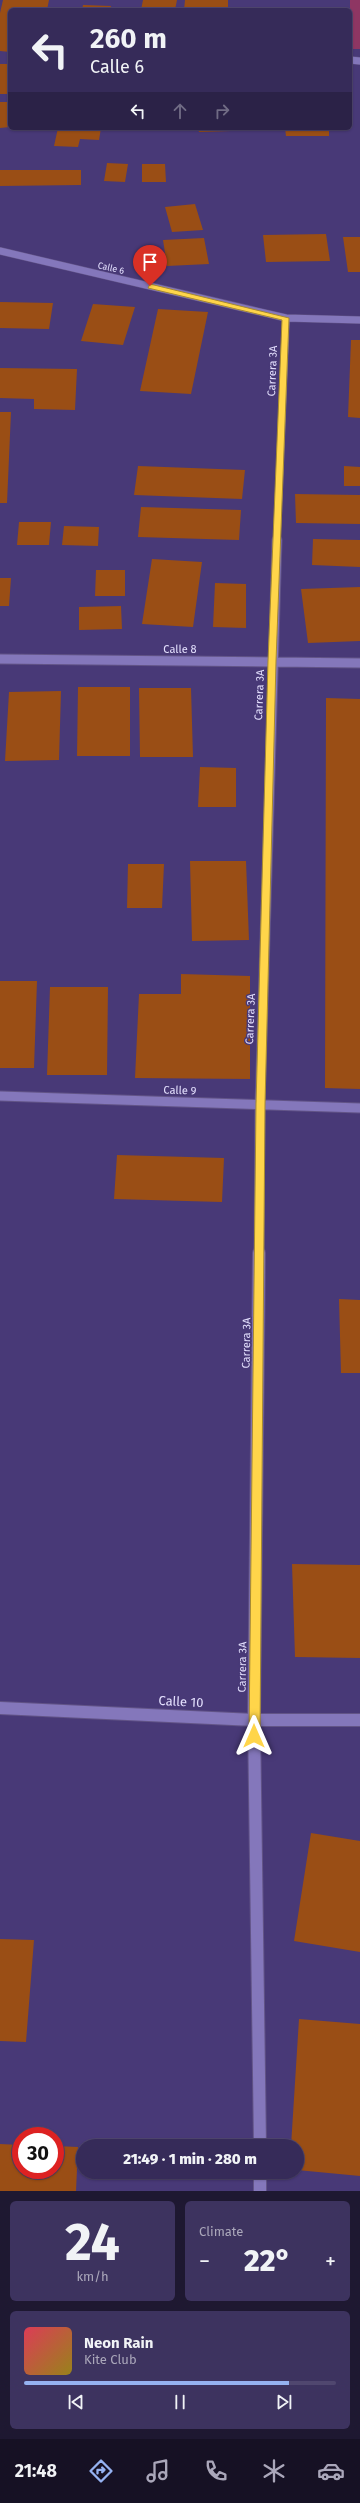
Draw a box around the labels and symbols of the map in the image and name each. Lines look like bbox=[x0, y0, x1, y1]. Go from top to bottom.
pin bbox=[133, 245, 167, 286]
street label: Calle 6 bbox=[97, 260, 126, 276]
street label: Carrera 3A bbox=[265, 345, 280, 397]
street label: Calle 8 bbox=[163, 643, 197, 656]
street label: Carrera 3A bbox=[252, 669, 267, 721]
street label: Carrera 3A bbox=[243, 993, 258, 1045]
street label: Calle 9 bbox=[163, 1083, 197, 1098]
street label: Carrera 3A bbox=[240, 1317, 253, 1368]
street label: Carrera 3A bbox=[236, 1641, 249, 1692]
street label: Calle 10 bbox=[158, 1693, 204, 1710]
position arrow bbox=[233, 1715, 275, 1757]
speed limit sign: 30 bbox=[12, 2127, 64, 2179]

